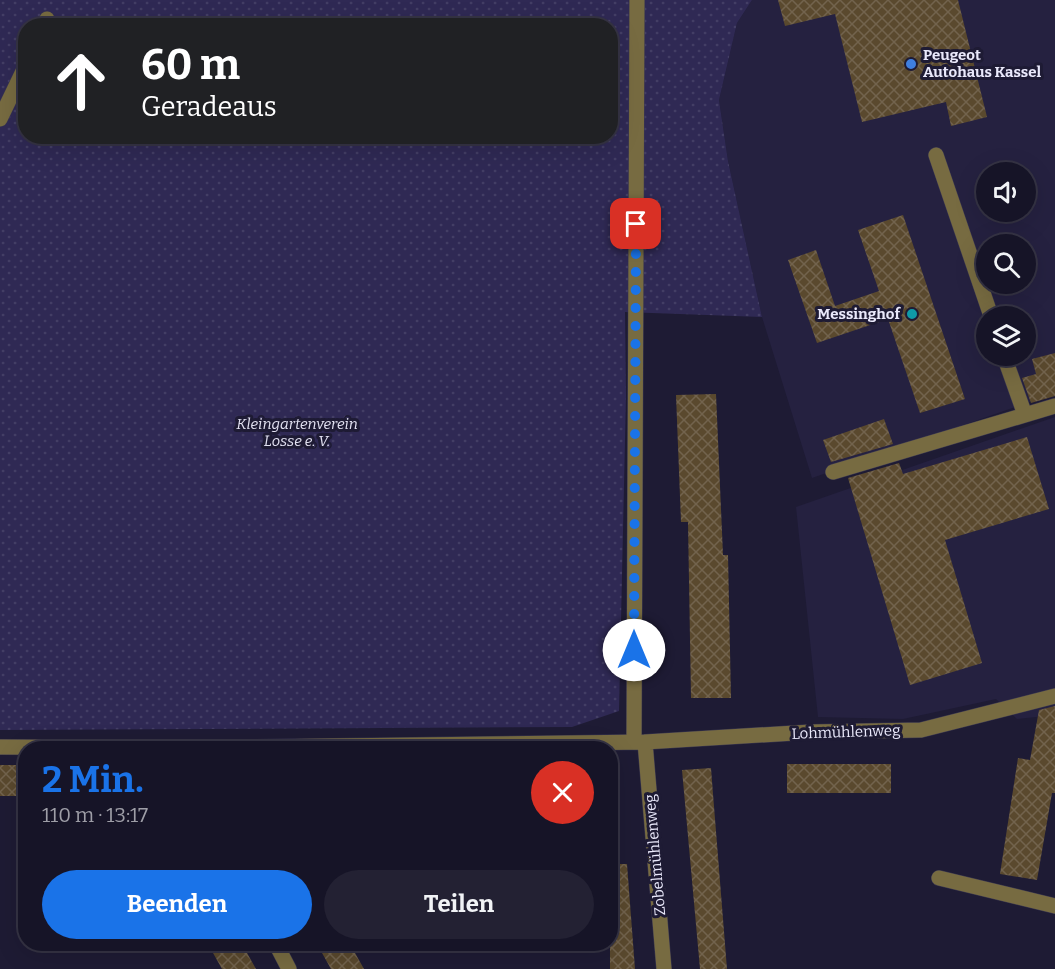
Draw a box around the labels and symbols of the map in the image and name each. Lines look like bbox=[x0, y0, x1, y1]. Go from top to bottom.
place label: Peugeot Autohaus Kassel bbox=[923, 46, 1041, 81]
marker: Peugeot Autohaus Kassel bbox=[904, 57, 918, 71]
pin bbox=[610, 198, 661, 249]
place label: Messinghof bbox=[817, 305, 901, 323]
marker: Messinghof bbox=[905, 307, 919, 321]
park label: Kleingartenverein Losse e. V. bbox=[236, 415, 358, 450]
position arrow bbox=[602, 618, 666, 682]
street label: Lohmühlenweg bbox=[791, 721, 901, 743]
street label: Zobelmühlenweg bbox=[641, 794, 669, 916]

